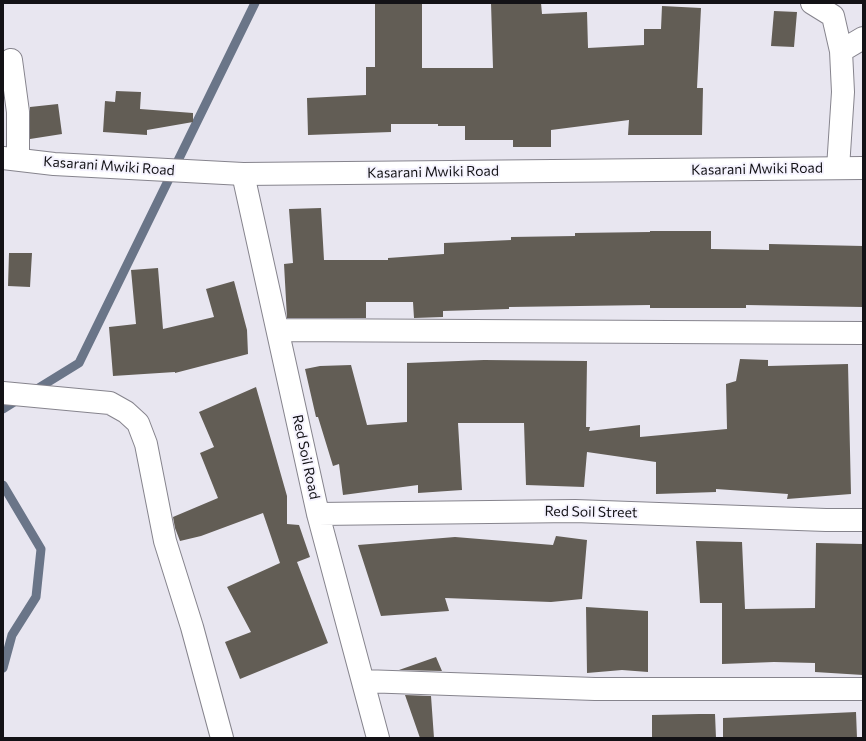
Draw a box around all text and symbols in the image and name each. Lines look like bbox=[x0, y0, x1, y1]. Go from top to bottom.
street label: Kasarani Mwiki Road bbox=[43, 153, 175, 179]
street label: Kasarani Mwiki Road bbox=[691, 159, 823, 179]
street label: Kasarani Mwiki Road bbox=[367, 162, 499, 182]
street label: Red Soil Road bbox=[289, 413, 323, 501]
street label: Red Soil Street bbox=[544, 503, 638, 521]

